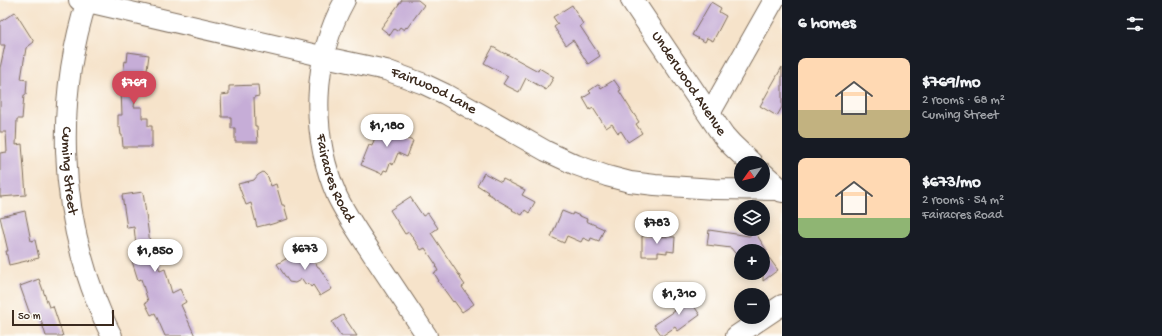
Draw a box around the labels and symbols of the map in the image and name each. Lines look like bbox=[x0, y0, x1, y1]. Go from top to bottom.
street label: Underwood Avenue bbox=[647, 28, 730, 140]
street label: Fairwood Lane bbox=[387, 63, 480, 119]
pin: $769 bbox=[110, 71, 158, 105]
pin: $1,180 bbox=[354, 114, 420, 148]
street label: Cuming Street bbox=[57, 127, 82, 218]
street label: Fairacres Road bbox=[311, 132, 359, 227]
north arrow bbox=[734, 156, 770, 192]
pin: $783 bbox=[633, 211, 681, 245]
pin: $673 bbox=[281, 237, 329, 271]
pin: $1,850 bbox=[122, 239, 188, 273]
pin: $1,310 bbox=[646, 282, 712, 316]
scale bar bbox=[12, 308, 114, 327]

